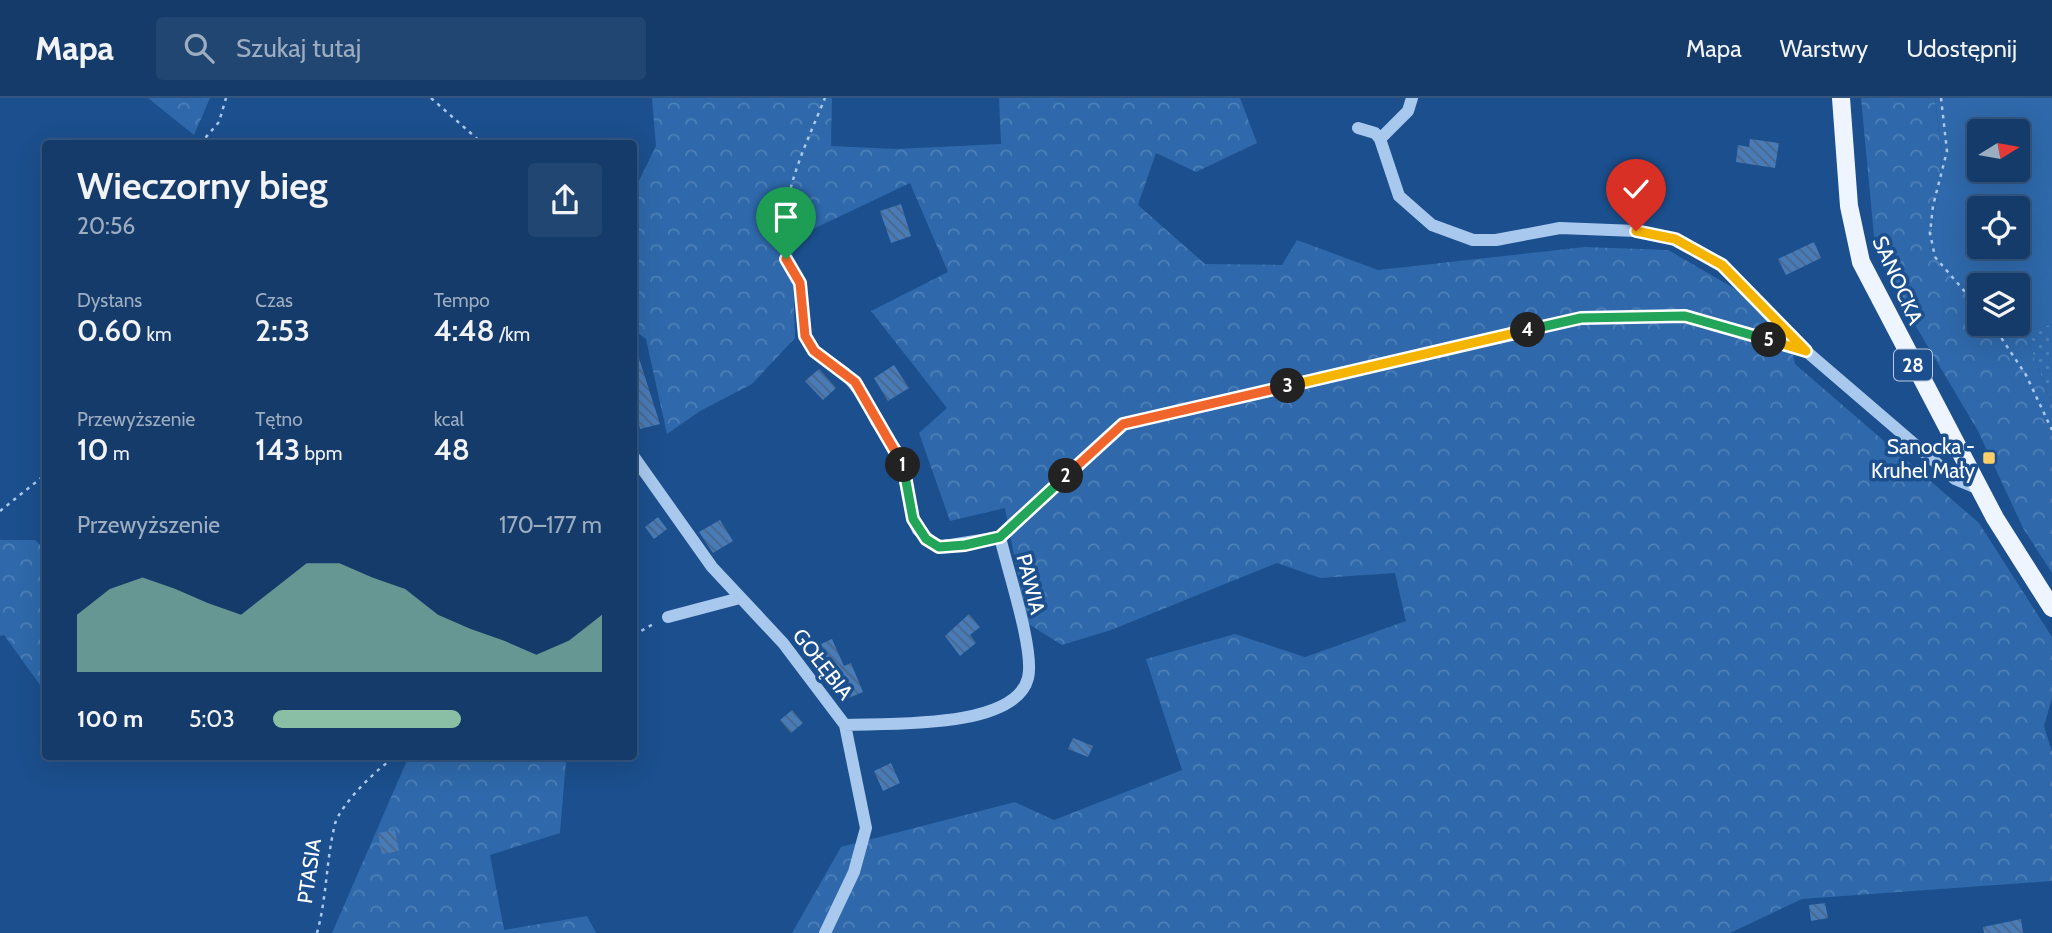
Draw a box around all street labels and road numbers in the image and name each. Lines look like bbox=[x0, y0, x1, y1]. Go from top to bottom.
street label: SANOCKA bbox=[1867, 232, 1929, 328]
road number: 28 bbox=[1894, 350, 1932, 380]
street label: PAWIA bbox=[1011, 551, 1051, 617]
street label: GOŁĘBIA bbox=[788, 623, 859, 705]
street label: PTASIA bbox=[292, 837, 326, 905]

